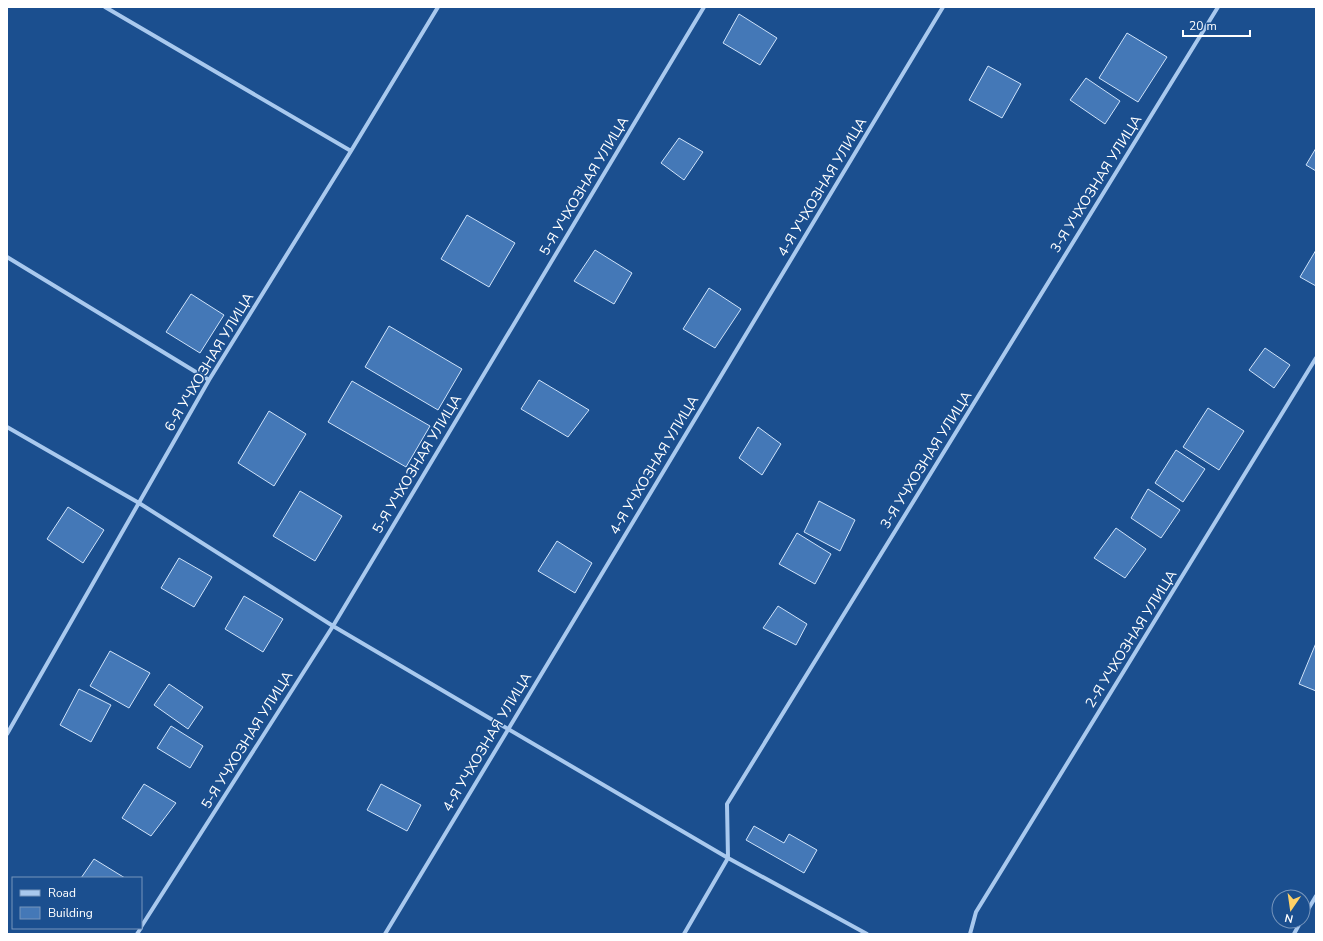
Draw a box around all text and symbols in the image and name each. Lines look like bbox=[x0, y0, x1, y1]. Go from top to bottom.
scale bar bbox=[1183, 12, 1250, 38]
text: 20 m bbox=[1189, 18, 1217, 34]
street label: 3-Я УЧХОЗНАЯ УЛИЦА bbox=[1046, 112, 1146, 256]
street label: 5-Я УЧХОЗНАЯ УЛИЦА bbox=[535, 113, 633, 259]
street label: 4-Я УЧХОЗНАЯ УЛИЦА bbox=[773, 114, 871, 260]
street label: 6-Я УЧХОЗНАЯ УЛИЦА bbox=[160, 289, 258, 435]
street label: 3-Я УЧХОЗНАЯ УЛИЦА bbox=[876, 388, 976, 532]
street label: 5-Я УЧХОЗНАЯ УЛИЦА bbox=[368, 391, 466, 537]
street label: 4-Я УЧХОЗНАЯ УЛИЦА bbox=[605, 392, 703, 538]
street label: 2-Я УЧХОЗНАЯ УЛИЦА bbox=[1081, 567, 1181, 711]
street label: 5-Я УЧХОЗНАЯ УЛИЦА bbox=[197, 668, 297, 812]
street label: 4-Я УЧХОЗНАЯ УЛИЦА bbox=[438, 669, 536, 815]
legend bbox=[12, 877, 142, 929]
text: Road bbox=[48, 885, 76, 901]
north arrow bbox=[1271, 889, 1311, 929]
text: Building bbox=[48, 905, 93, 921]
text: N bbox=[1283, 910, 1295, 926]

